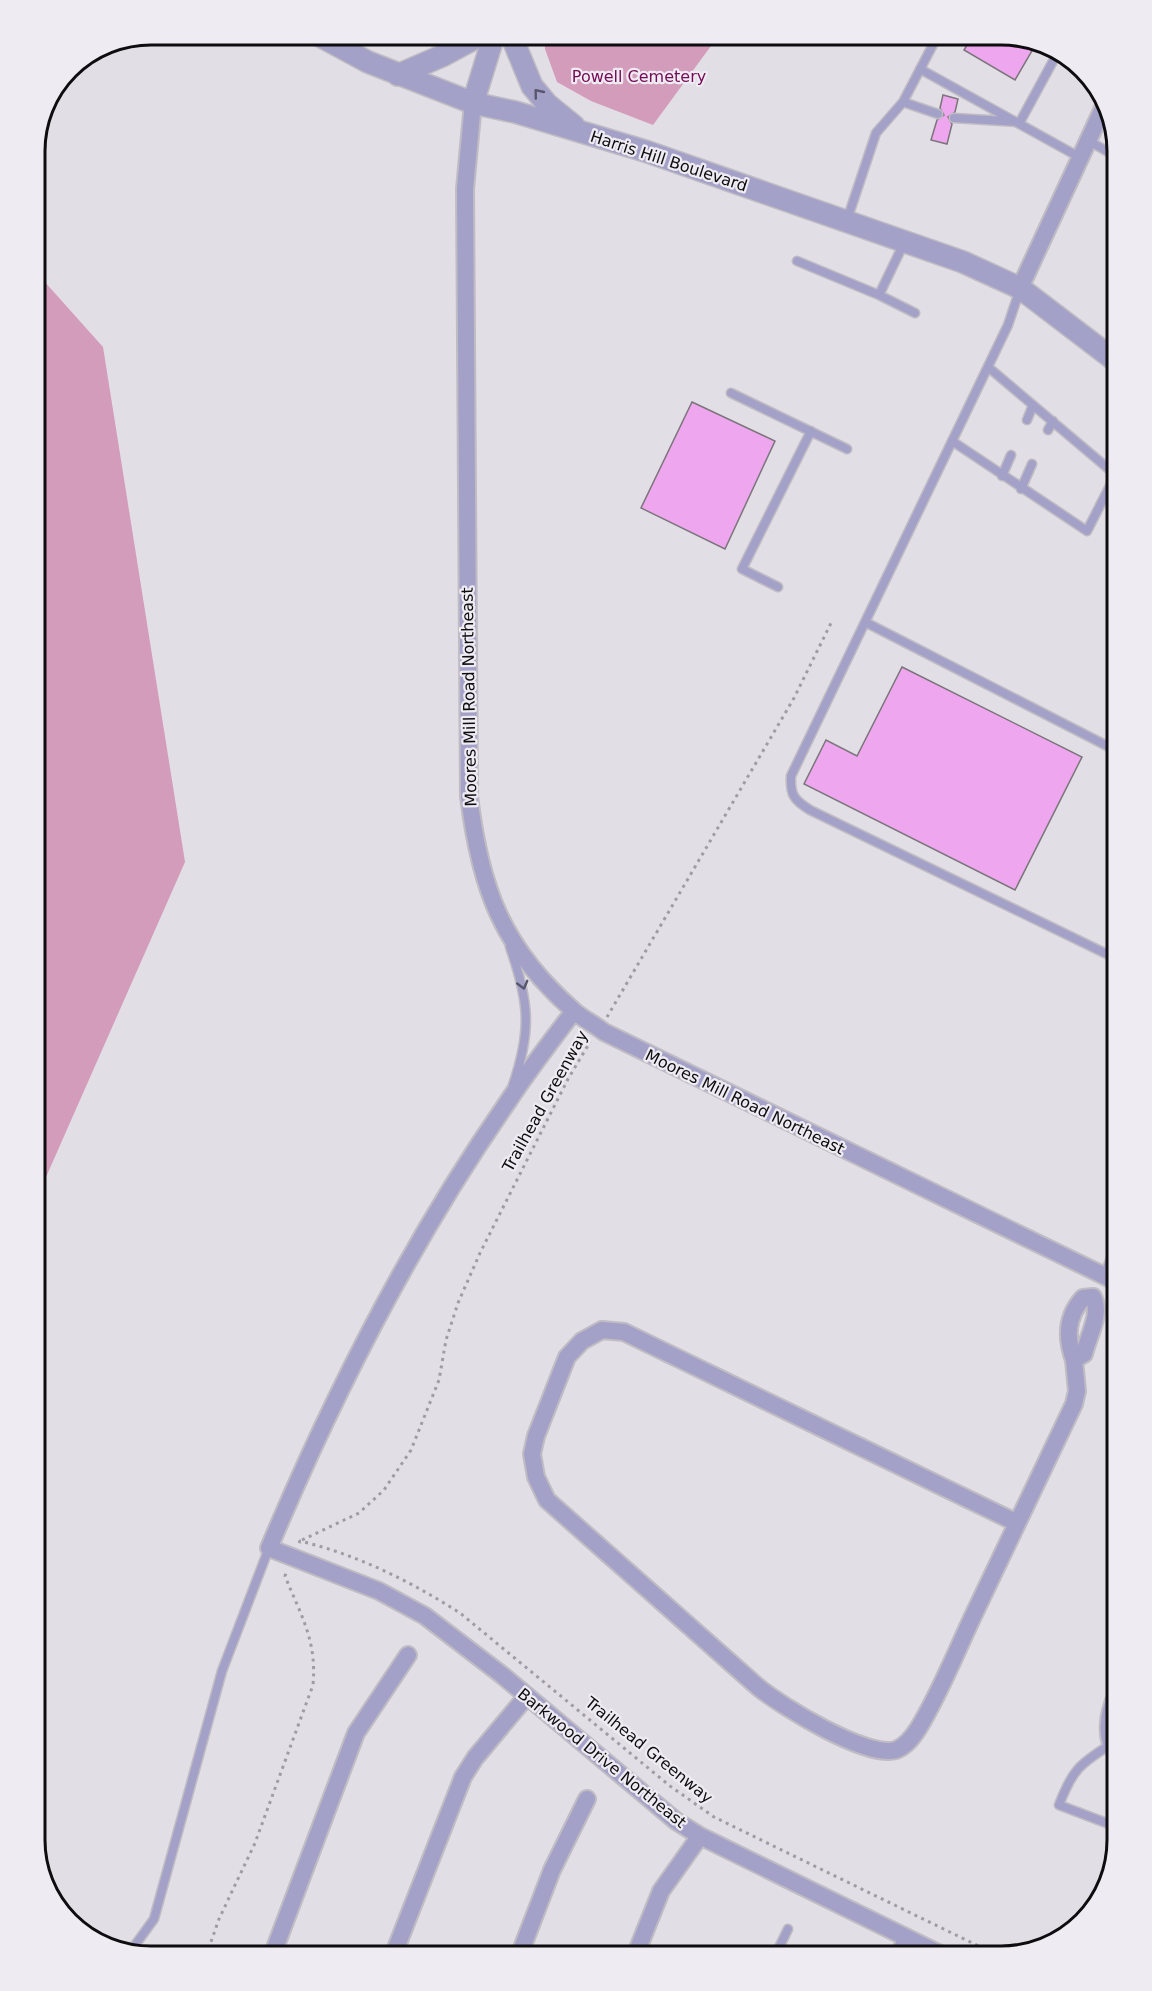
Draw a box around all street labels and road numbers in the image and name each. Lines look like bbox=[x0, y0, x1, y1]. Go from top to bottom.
street label: Harris Hill Boulevard bbox=[588, 127, 750, 195]
street label: Moores Mill Road Northeast bbox=[458, 587, 480, 807]
street label: Trailhead Greenway bbox=[498, 1027, 592, 1176]
street label: Moores Mill Road Northeast bbox=[642, 1045, 848, 1159]
street label: Barkwood Drive Northeast bbox=[514, 1684, 690, 1832]
street label: Trailhead Greenway bbox=[581, 1692, 717, 1807]

